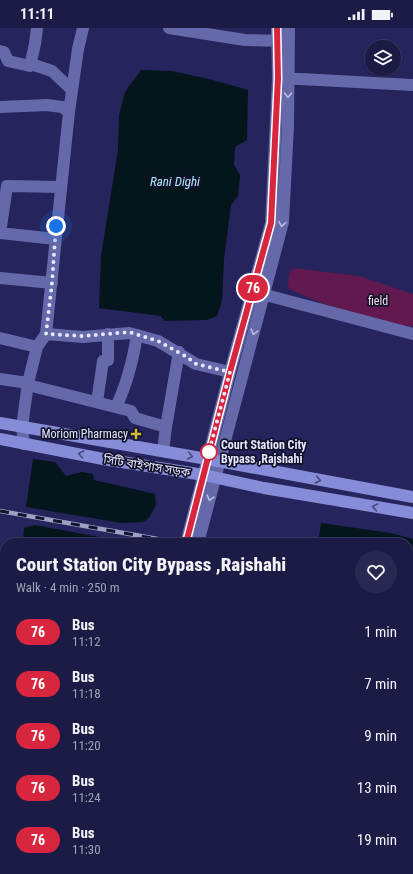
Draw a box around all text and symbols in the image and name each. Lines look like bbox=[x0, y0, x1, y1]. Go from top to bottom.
text: 11:11 bbox=[20, 5, 54, 23]
map controls bbox=[365, 40, 401, 76]
button: layers bbox=[365, 40, 401, 76]
one-way arrow bbox=[284, 92, 293, 98]
water label: Rani Dighi bbox=[150, 174, 200, 189]
your location bbox=[46, 216, 66, 236]
one-way arrow bbox=[279, 221, 287, 227]
line badge: 76 bbox=[235, 275, 271, 301]
text: 76 bbox=[246, 280, 260, 296]
park label: field bbox=[368, 294, 388, 308]
one-way arrow bbox=[250, 328, 259, 335]
place label: Moriom Pharmacy bbox=[42, 427, 128, 441]
marker: Moriom Pharmacy bbox=[131, 429, 141, 439]
place label: Court Station City Bypass ,Rajshahi bbox=[221, 438, 307, 466]
marker: Court Station City Bypass ,Rajshahi bbox=[200, 443, 218, 461]
one-way arrow bbox=[78, 451, 84, 459]
street label: সিটি বাইপাস সড়ক bbox=[102, 451, 192, 480]
one-way arrow bbox=[187, 451, 193, 460]
one-way arrow bbox=[315, 475, 321, 484]
one-way arrow bbox=[206, 495, 215, 502]
one-way arrow bbox=[371, 503, 378, 511]
button: heart bbox=[355, 551, 397, 593]
text: Court Station City Bypass ,Rajshahi bbox=[16, 553, 286, 576]
text: Walk · 4 min · 250 m bbox=[16, 580, 120, 595]
text: Bus bbox=[72, 616, 95, 634]
text: 1 min bbox=[364, 623, 397, 641]
text: 76 bbox=[31, 624, 45, 640]
text: 11:12 bbox=[72, 634, 101, 649]
text: Bus bbox=[72, 668, 95, 686]
text: 7 min bbox=[364, 675, 397, 693]
text: 76 bbox=[31, 676, 45, 692]
text: 11:18 bbox=[72, 686, 101, 701]
text: Bus bbox=[72, 720, 95, 738]
text: 9 min bbox=[364, 727, 397, 745]
text: 76 bbox=[31, 728, 45, 744]
text: 11:20 bbox=[72, 738, 101, 753]
text: Bus bbox=[72, 772, 95, 790]
text: 13 min bbox=[357, 779, 397, 797]
text: 76 bbox=[31, 780, 45, 796]
text: 11:24 bbox=[72, 790, 101, 805]
text: Bus bbox=[72, 824, 95, 842]
text: 19 min bbox=[357, 831, 397, 849]
text: 76 bbox=[31, 832, 45, 848]
text: 11:30 bbox=[72, 842, 101, 857]

